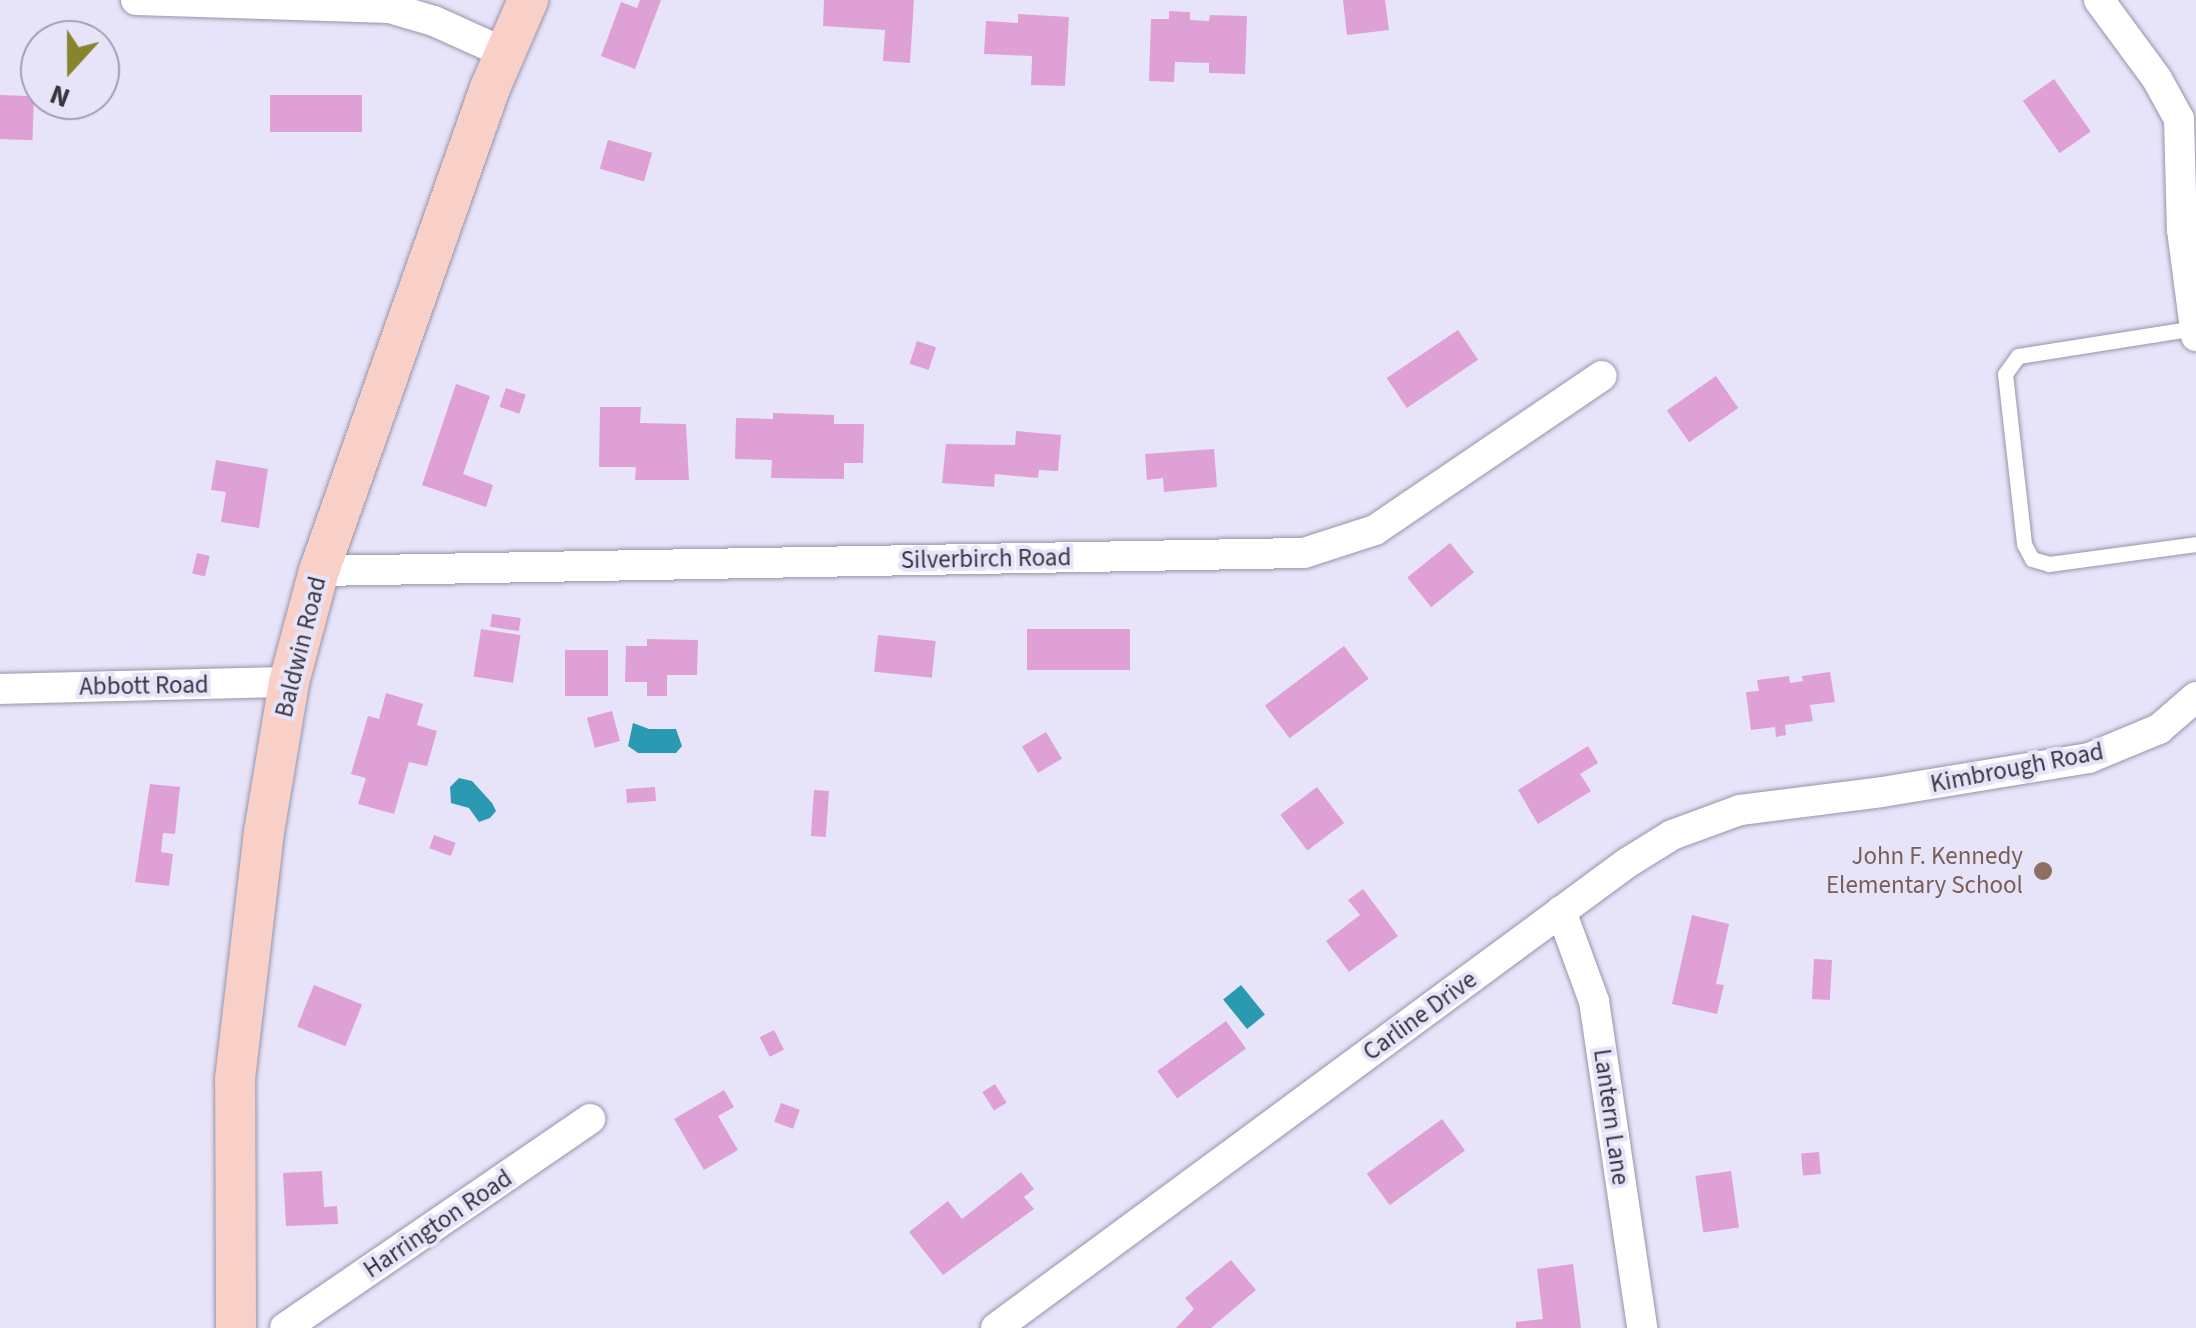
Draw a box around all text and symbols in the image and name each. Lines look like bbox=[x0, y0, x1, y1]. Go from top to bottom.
north arrow bbox=[20, 20, 120, 120]
text: N bbox=[44, 74, 76, 118]
street label: Silverbirch Road bbox=[900, 543, 1072, 575]
street label: Baldwin Road bbox=[269, 574, 333, 720]
street label: Abbott Road bbox=[79, 670, 209, 702]
street label: Kimbrough Road bbox=[1928, 737, 2106, 799]
place label: John F. Kennedy Elementary School bbox=[1826, 842, 2023, 901]
marker: John F. Kennedy Elementary School bbox=[2032, 860, 2054, 882]
street label: Carline Drive bbox=[1357, 965, 1483, 1067]
street label: Lantern Lane bbox=[1587, 1047, 1635, 1187]
street label: Harrington Road bbox=[358, 1163, 518, 1285]

